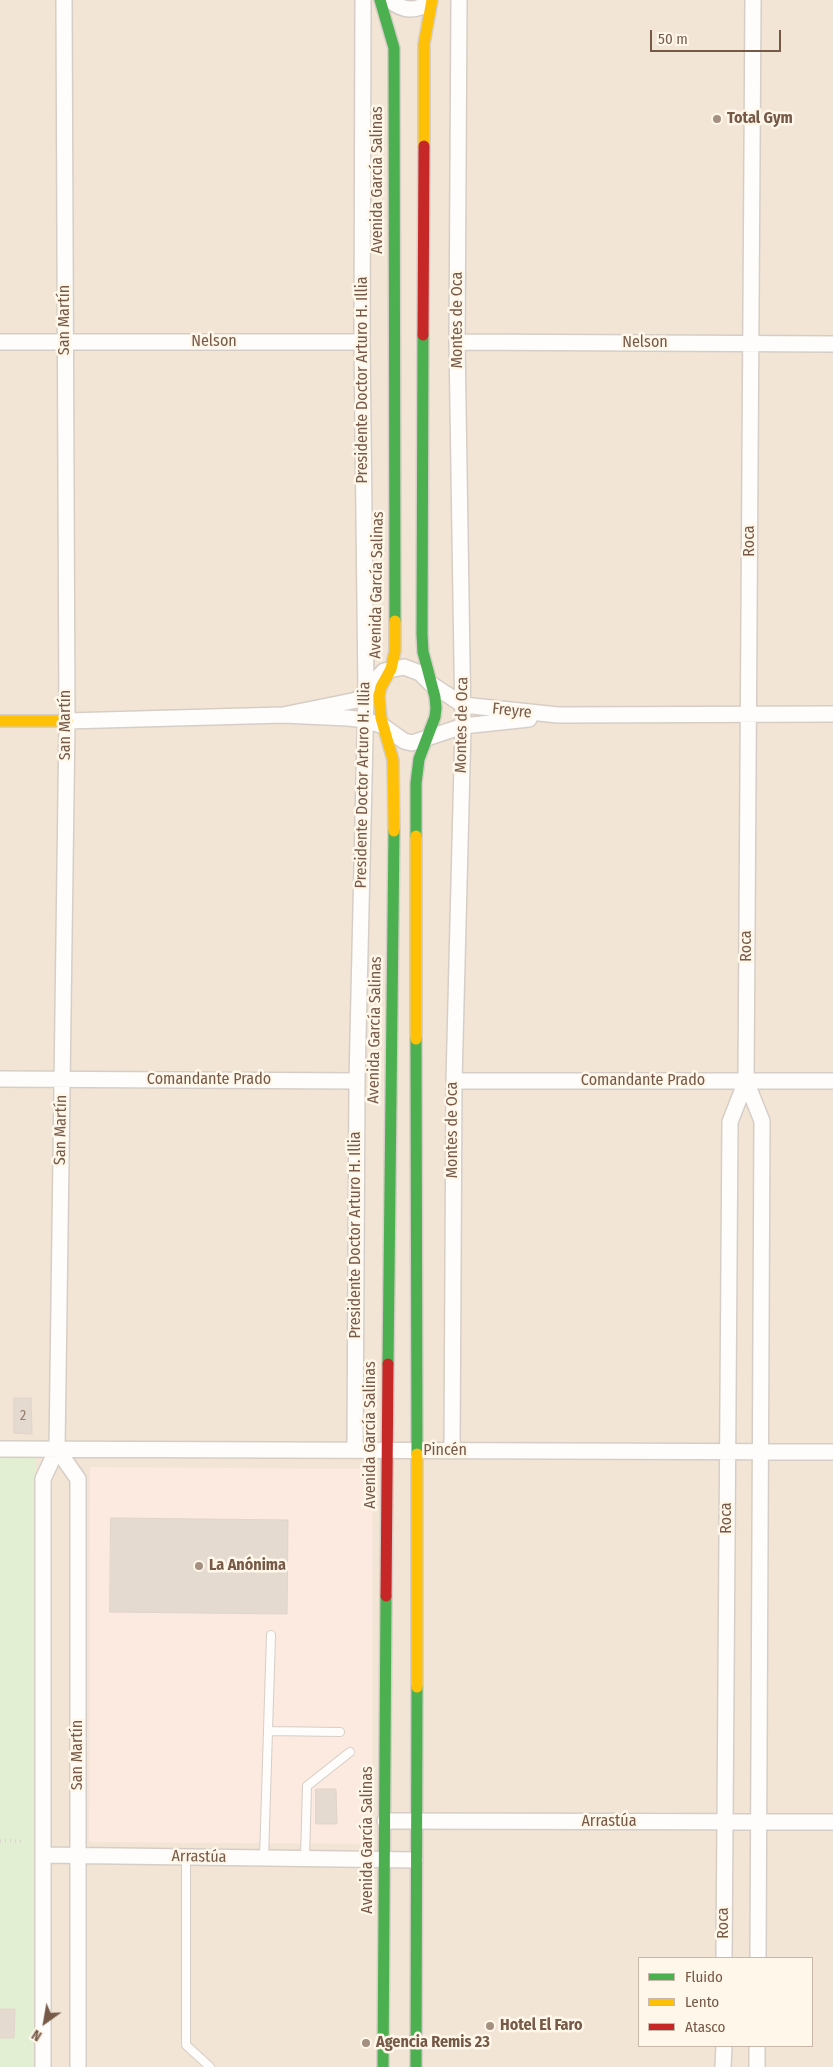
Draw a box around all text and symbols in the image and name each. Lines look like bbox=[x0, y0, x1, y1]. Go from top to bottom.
scale bar bbox=[653, 20, 784, 52]
text: 50 m bbox=[658, 30, 688, 48]
street label: Avenida García Salinas bbox=[368, 106, 388, 254]
place label: Total Gym bbox=[727, 109, 793, 129]
marker: Total Gym bbox=[711, 113, 723, 125]
street label: Montes de Oca bbox=[448, 272, 468, 368]
street label: Presidente Doctor Arturo H. Illia bbox=[353, 276, 373, 484]
street label: San Martín bbox=[55, 285, 75, 355]
street label: Nelson bbox=[191, 332, 237, 352]
street label: Nelson bbox=[622, 333, 668, 353]
street label: Avenida García Salinas bbox=[366, 511, 388, 659]
street label: Roca bbox=[740, 525, 760, 557]
street label: Montes de Oca bbox=[452, 677, 472, 773]
street label: Presidente Doctor Arturo H. Illia bbox=[352, 681, 374, 889]
street label: San Martín bbox=[56, 690, 76, 760]
street label: Freyre bbox=[491, 699, 533, 723]
street label: Roca bbox=[737, 930, 757, 962]
street label: Avenida García Salinas bbox=[364, 956, 386, 1104]
street label: Comandante Prado bbox=[147, 1070, 271, 1090]
street label: Comandante Prado bbox=[581, 1071, 705, 1091]
street label: Montes de Oca bbox=[443, 1082, 463, 1178]
street label: San Martín bbox=[51, 1095, 71, 1165]
street label: Presidente Doctor Arturo H. Illia bbox=[346, 1131, 366, 1339]
street label: Avenida García Salinas bbox=[361, 1361, 381, 1509]
house number: 2 bbox=[20, 1408, 26, 1424]
street label: Pincén bbox=[423, 1441, 467, 1461]
street label: Roca bbox=[717, 1502, 737, 1534]
place label: La Anónima bbox=[209, 1556, 286, 1576]
marker: La Anónima bbox=[193, 1560, 205, 1572]
street label: San Martín bbox=[68, 1720, 88, 1790]
street label: Avenida García Salinas bbox=[358, 1766, 378, 1914]
street label: Arrastúa bbox=[581, 1812, 637, 1832]
street label: Arrastúa bbox=[171, 1847, 227, 1867]
street label: Roca bbox=[714, 1907, 734, 1939]
legend bbox=[638, 1957, 813, 2047]
text: Fluido bbox=[685, 1968, 723, 1986]
text: Lento bbox=[685, 1993, 719, 2011]
north arrow bbox=[20, 1997, 70, 2047]
place label: Hotel El Faro bbox=[500, 2016, 582, 2036]
text: Atasco bbox=[685, 2018, 725, 2036]
marker: Hotel El Faro bbox=[484, 2020, 496, 2032]
text: N bbox=[29, 2026, 45, 2045]
place label: Agencia Remis 23 bbox=[376, 2033, 490, 2053]
marker: Agencia Remis 23 bbox=[360, 2037, 372, 2049]

